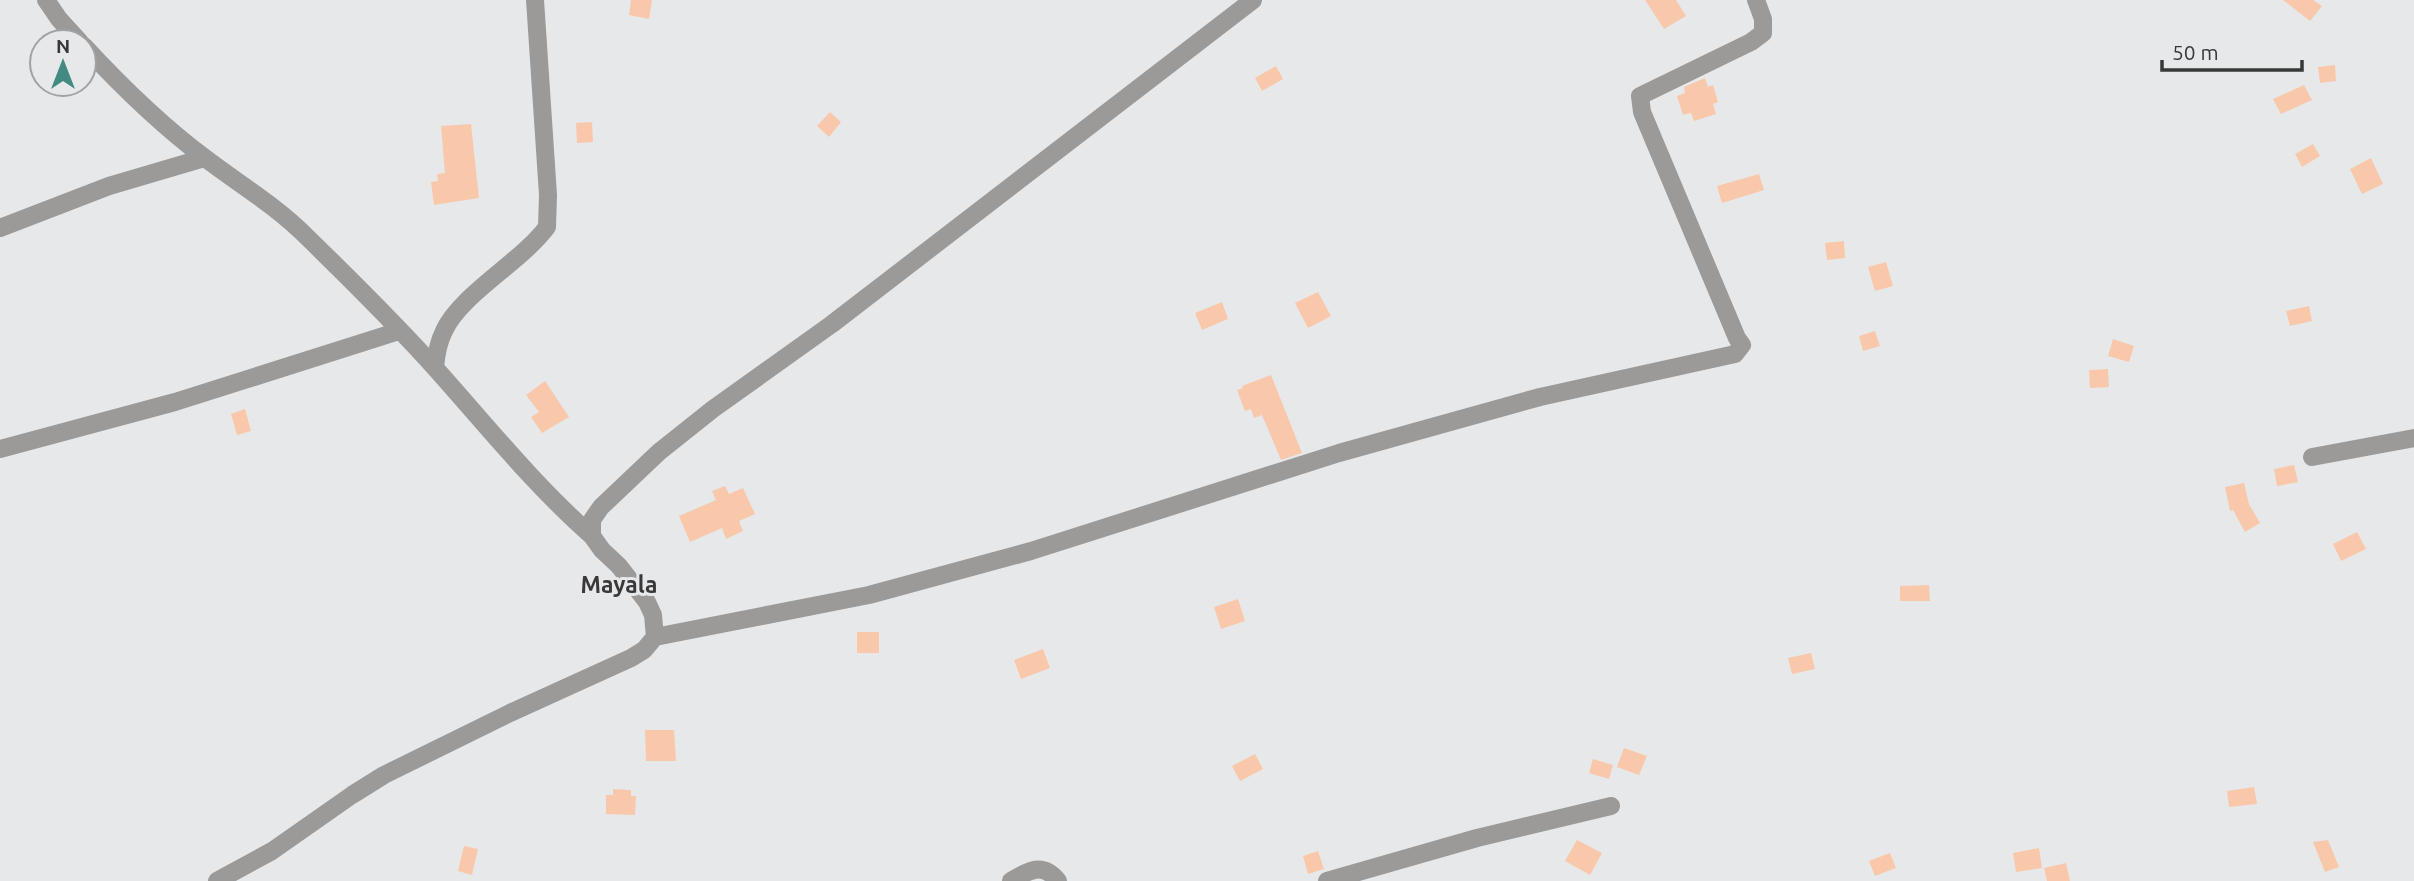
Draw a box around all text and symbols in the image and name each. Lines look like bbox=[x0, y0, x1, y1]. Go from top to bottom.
north arrow bbox=[28, 28, 98, 98]
scale bar bbox=[2162, 28, 2302, 72]
text: N bbox=[56, 35, 70, 57]
text: 50 m bbox=[2172, 40, 2219, 64]
district label: Mayala bbox=[581, 572, 657, 597]

